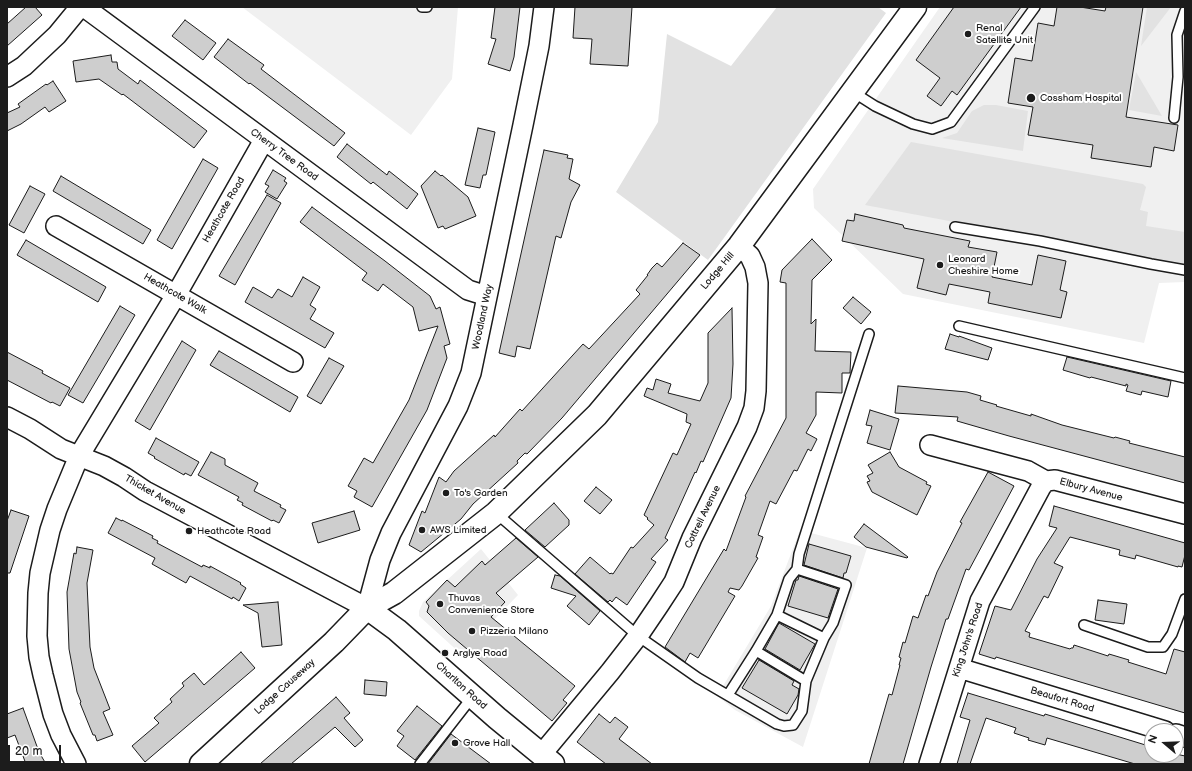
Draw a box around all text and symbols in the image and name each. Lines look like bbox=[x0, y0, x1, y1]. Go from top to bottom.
place label: Renal Satellite Unit bbox=[976, 22, 1033, 46]
marker: Renal Satellite Unit bbox=[963, 29, 973, 39]
marker: Cossham Hospital bbox=[1025, 92, 1037, 104]
place label: Cossham Hospital bbox=[1040, 92, 1122, 104]
street label: Cherry Tree Road bbox=[248, 126, 320, 184]
street label: Heathcote Road bbox=[200, 175, 248, 245]
street label: Lodge Hill bbox=[699, 250, 737, 292]
place label: Leonard Cheshire Home bbox=[948, 253, 1019, 276]
marker: Leonard Cheshire Home bbox=[935, 260, 945, 270]
street label: Heathcote Walk bbox=[141, 271, 209, 317]
street label: Woodland Way bbox=[470, 283, 496, 351]
street label: Thicket Avenue bbox=[122, 473, 188, 517]
street label: Elbury Avenue bbox=[1058, 476, 1124, 504]
street label: Cottrell Avenue bbox=[683, 483, 723, 551]
place label: To's Garden bbox=[454, 487, 508, 499]
marker: To's Garden bbox=[441, 488, 451, 498]
place label: AWS Limited bbox=[430, 524, 486, 536]
place label: Heathcote Road bbox=[197, 525, 271, 537]
marker: AWS Limited bbox=[417, 525, 427, 535]
marker: Heathcote Road bbox=[184, 526, 194, 536]
place label: Thuvas Convenience Store bbox=[448, 592, 534, 616]
marker: Thuvas Convenience Store bbox=[435, 599, 445, 609]
street label: King John's Road bbox=[950, 601, 986, 679]
place label: Pizzeria Milano bbox=[480, 625, 548, 637]
marker: Pizzeria Milano bbox=[467, 626, 477, 636]
place label: Arglye Road bbox=[453, 647, 507, 659]
marker: Arglye Road bbox=[440, 648, 450, 658]
street label: Lodge Causeway bbox=[252, 657, 318, 717]
street label: Charlton Road bbox=[433, 660, 489, 712]
street label: Beaufort Road bbox=[1029, 685, 1095, 715]
north arrow bbox=[1144, 723, 1184, 763]
text: N bbox=[1146, 733, 1161, 745]
scale bar bbox=[10, 737, 63, 763]
place label: Grove Hall bbox=[463, 737, 510, 749]
marker: Grove Hall bbox=[450, 738, 460, 748]
text: 20 m bbox=[15, 744, 42, 759]

